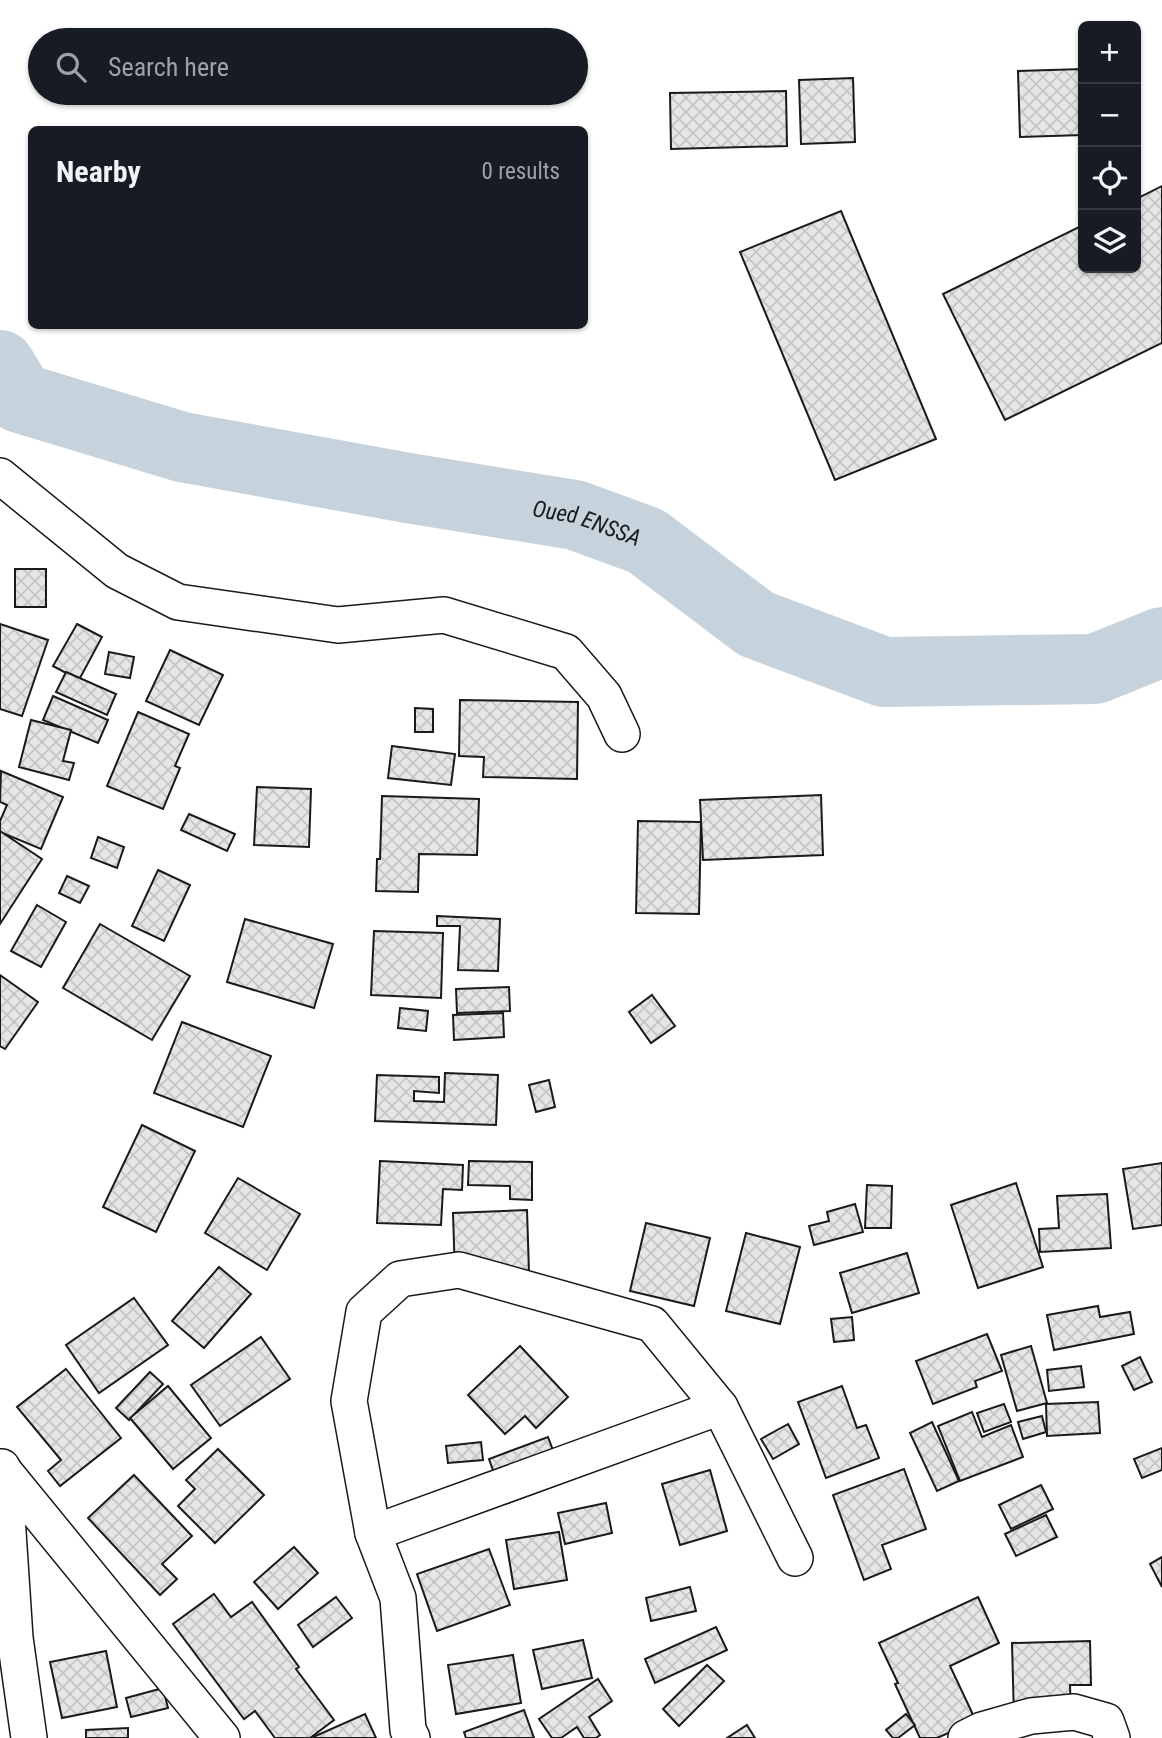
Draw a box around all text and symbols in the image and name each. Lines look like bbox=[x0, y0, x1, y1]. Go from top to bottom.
map controls bbox=[1078, 21, 1141, 273]
button: + bbox=[1078, 21, 1141, 84]
search box bbox=[28, 28, 588, 105]
icon: search bbox=[52, 48, 90, 86]
text: Search here bbox=[108, 52, 229, 82]
button: − bbox=[1078, 84, 1141, 147]
button: locate bbox=[1078, 147, 1141, 210]
text: Nearby bbox=[56, 154, 141, 189]
text: 0 results bbox=[482, 158, 560, 185]
button: layers bbox=[1078, 210, 1141, 273]
water label: Oued ENSSA bbox=[531, 495, 645, 551]

